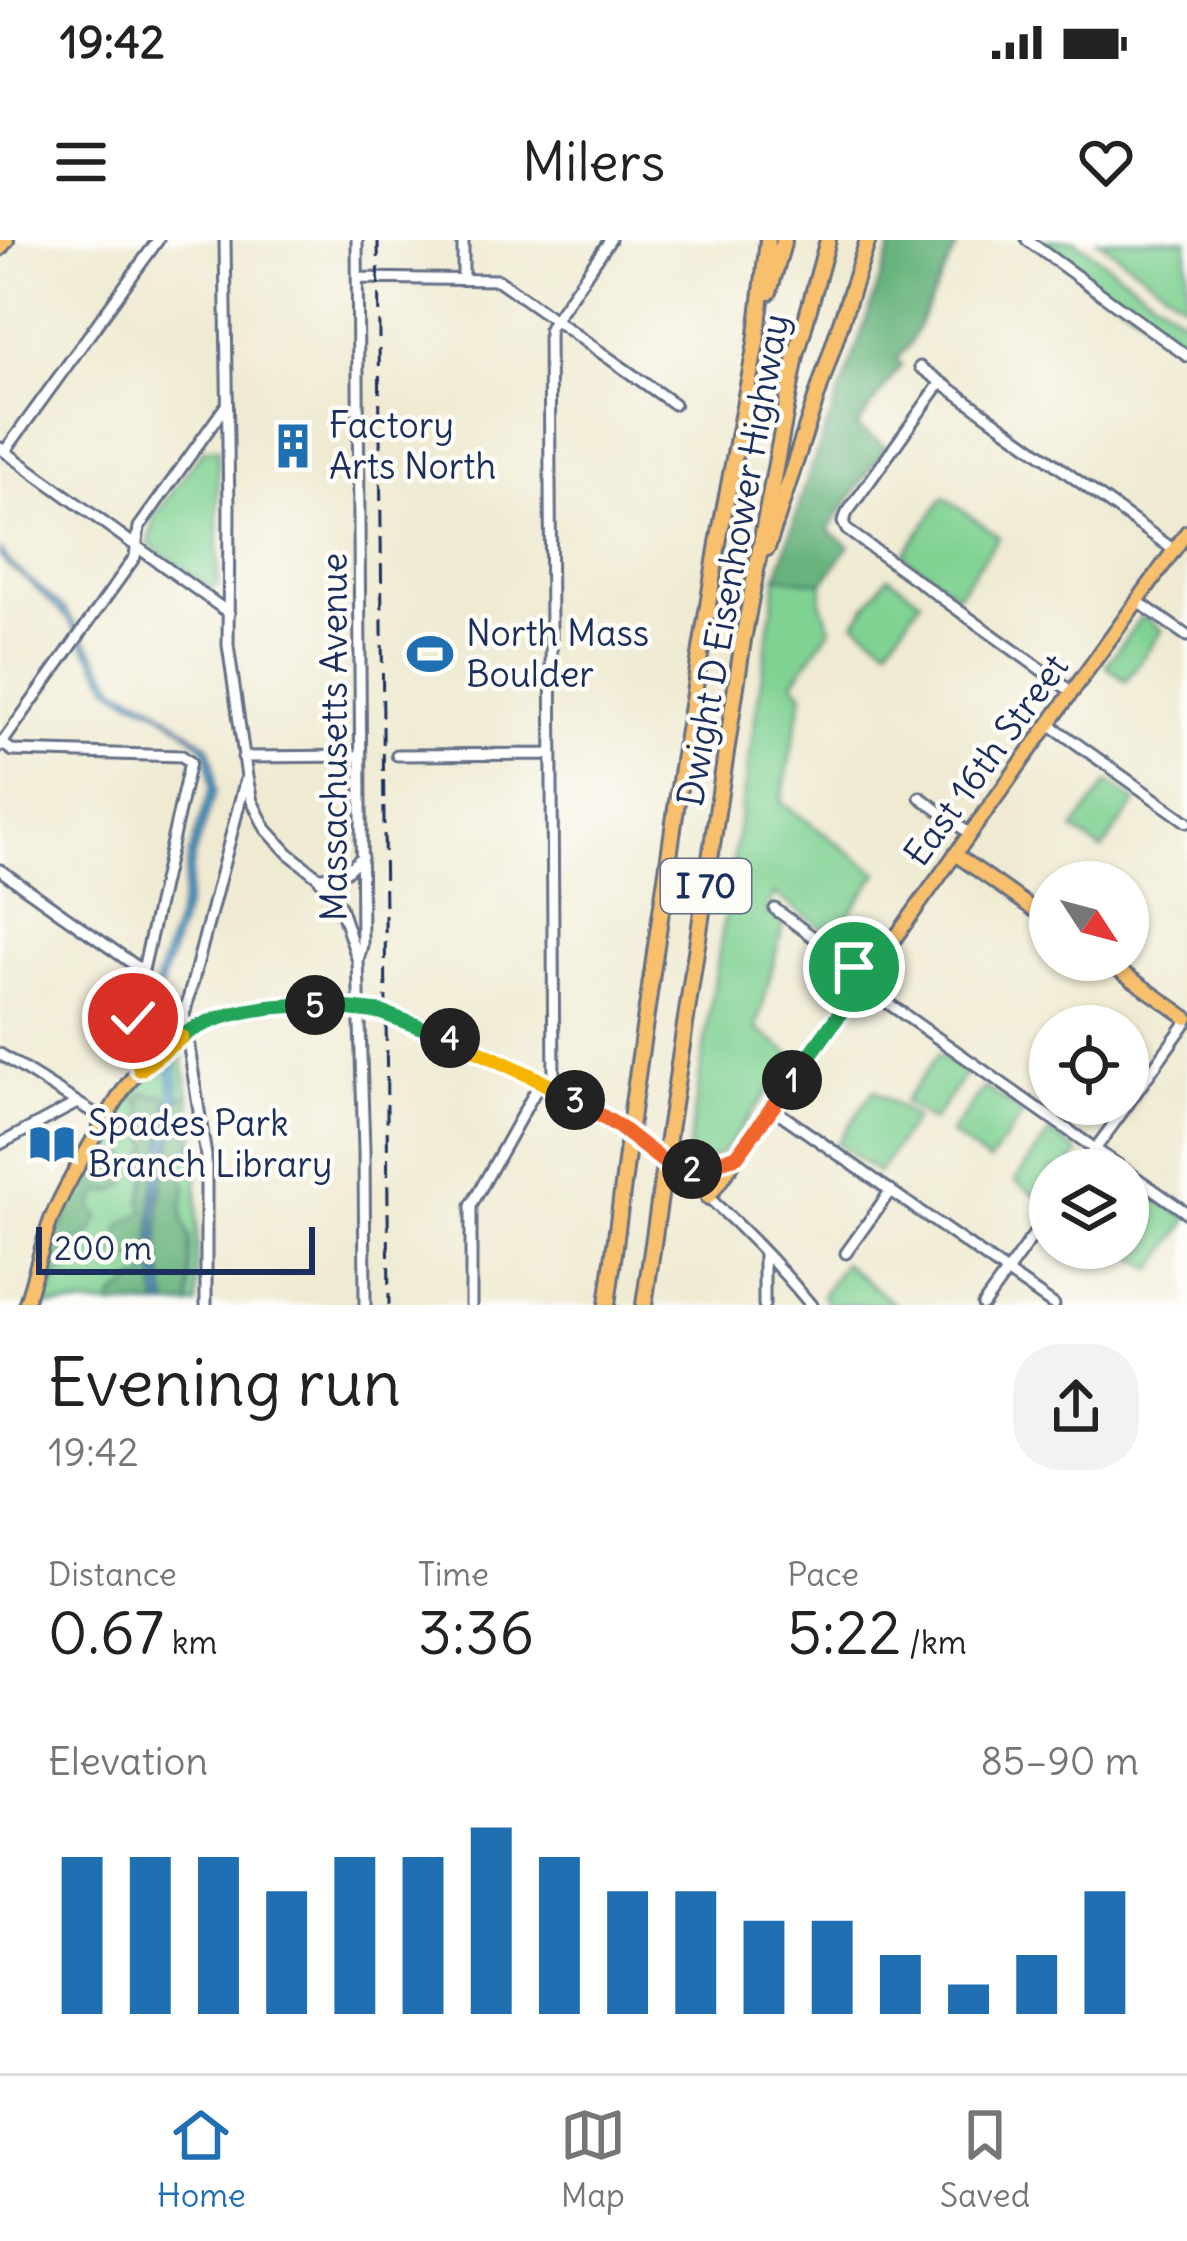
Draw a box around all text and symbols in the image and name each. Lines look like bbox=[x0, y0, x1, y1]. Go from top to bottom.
text: 19:42 bbox=[60, 14, 165, 70]
text: Milers bbox=[522, 128, 665, 196]
icon: menu bbox=[48, 129, 114, 195]
icon: heart bbox=[1073, 129, 1139, 195]
street label: Dwight D Eisenhower Highway bbox=[668, 311, 798, 809]
place label: Factory Arts North bbox=[329, 403, 496, 489]
building icon: Factory Arts North bbox=[268, 421, 318, 471]
street label: Massachusetts Avenue bbox=[312, 553, 357, 921]
place label: North Mass Boulder bbox=[466, 611, 649, 697]
sports icon: North Mass Boulder bbox=[405, 629, 455, 679]
street label: East 16th Street bbox=[894, 645, 1078, 875]
road number: I 70 bbox=[661, 859, 751, 913]
north arrow bbox=[1029, 861, 1149, 981]
map controls bbox=[1029, 861, 1149, 1269]
pin bbox=[803, 916, 905, 1018]
icon: arrive bbox=[821, 934, 887, 1000]
pin bbox=[82, 967, 184, 1069]
pin: 5 bbox=[285, 975, 345, 1035]
text: 5 bbox=[306, 984, 324, 1026]
icon: check bbox=[100, 985, 166, 1051]
button: locate bbox=[1029, 1005, 1149, 1125]
pin: 4 bbox=[420, 1008, 480, 1068]
text: 4 bbox=[440, 1017, 460, 1059]
pin: 1 bbox=[762, 1050, 822, 1110]
text: 1 bbox=[785, 1059, 799, 1101]
pin: 3 bbox=[545, 1070, 605, 1130]
text: 3 bbox=[566, 1079, 584, 1121]
place label: Spades Park Branch Library bbox=[88, 1101, 332, 1187]
library icon: Spades Park Branch Library bbox=[27, 1119, 77, 1169]
pin: 2 bbox=[662, 1139, 722, 1199]
text: 2 bbox=[683, 1148, 701, 1190]
button: layers bbox=[1029, 1149, 1149, 1269]
scale bar bbox=[36, 1221, 315, 1274]
text: 200 m bbox=[54, 1227, 152, 1269]
text: Evening run bbox=[48, 1341, 401, 1424]
button: share bbox=[1013, 1344, 1139, 1470]
text: 19:42 bbox=[48, 1428, 139, 1477]
text: Distance bbox=[48, 1553, 177, 1595]
text: Time bbox=[418, 1553, 489, 1595]
text: Pace bbox=[787, 1553, 859, 1595]
text: 0.67 bbox=[48, 1595, 164, 1670]
text: 3:36 bbox=[418, 1595, 534, 1670]
text: 5:22 bbox=[787, 1595, 901, 1670]
text: km bbox=[164, 1621, 218, 1663]
text: /km bbox=[901, 1621, 967, 1663]
text: Elevation bbox=[48, 1737, 208, 1786]
text: 85–90 m bbox=[980, 1737, 1139, 1786]
tab: Home bbox=[157, 2102, 246, 2216]
tab: Map bbox=[560, 2102, 626, 2216]
tab: Saved bbox=[940, 2102, 1030, 2216]

